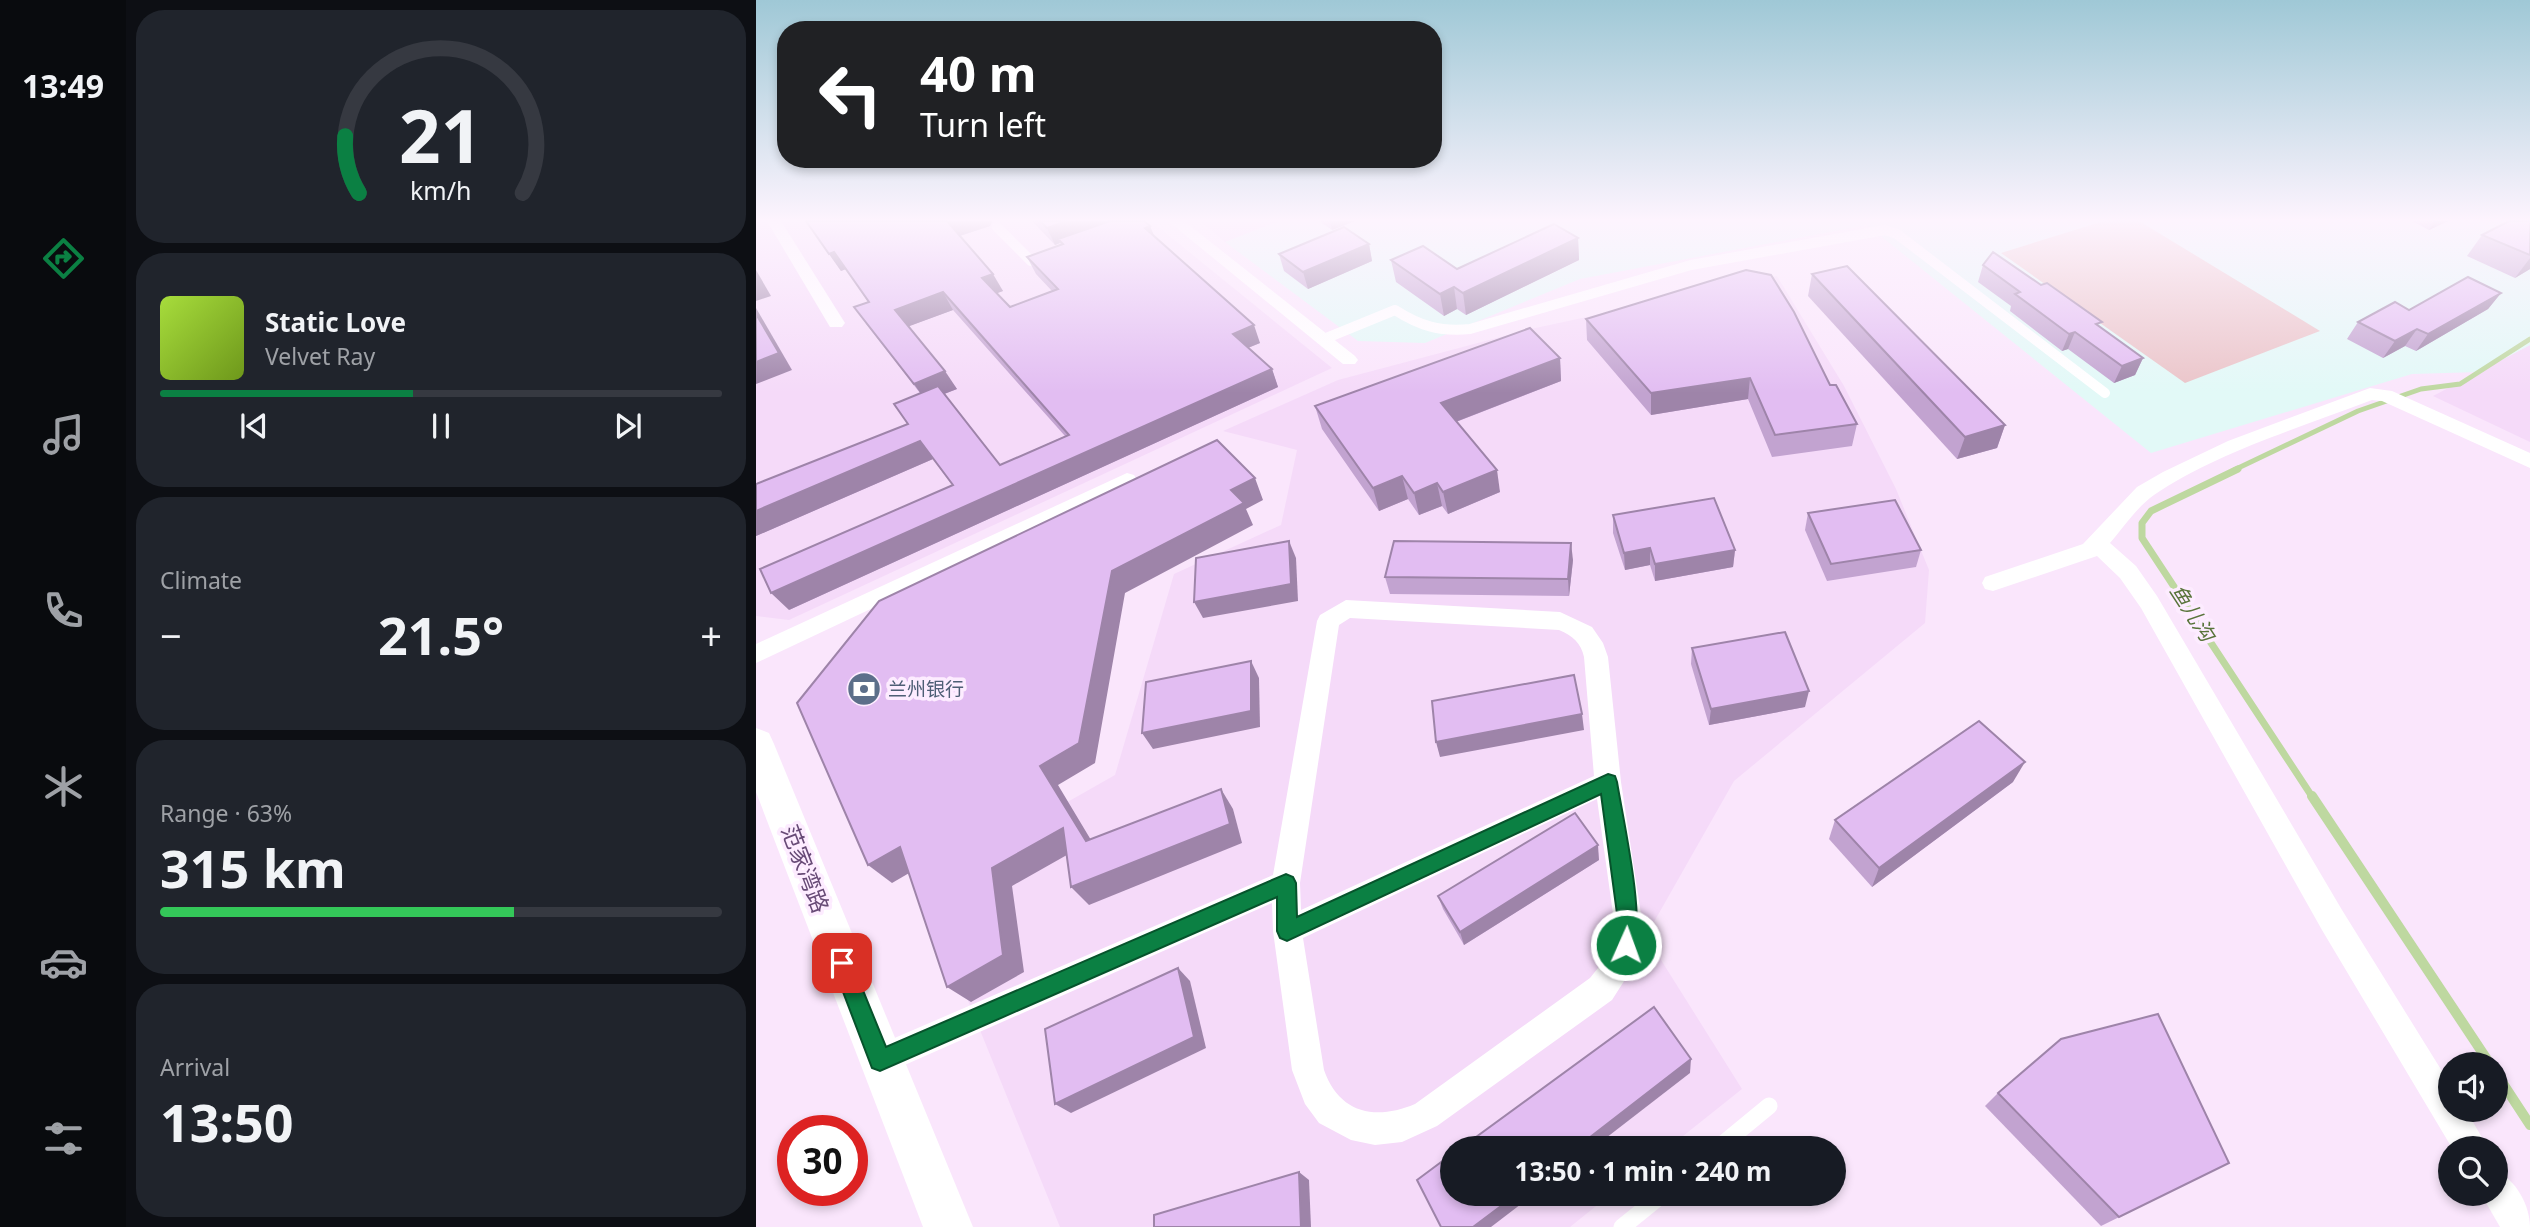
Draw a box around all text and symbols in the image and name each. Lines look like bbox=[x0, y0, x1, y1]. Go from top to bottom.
text: 40 m bbox=[920, 40, 1037, 106]
icon: left bbox=[805, 49, 896, 140]
text: 13:49 bbox=[22, 64, 104, 107]
text: 21 bbox=[399, 85, 483, 184]
text: Turn left bbox=[920, 103, 1046, 146]
text: km/h bbox=[410, 173, 472, 207]
icon: directions bbox=[39, 234, 88, 283]
text: Static Love bbox=[265, 304, 406, 340]
text: Velvet Ray bbox=[265, 340, 375, 372]
icon: previous bbox=[235, 407, 273, 445]
icon: pause bbox=[422, 407, 460, 445]
icon: next bbox=[609, 407, 647, 445]
icon: music bbox=[39, 410, 88, 459]
text: Climate bbox=[160, 564, 242, 596]
water label: 鱼儿沟 bbox=[2164, 578, 2223, 648]
icon: phone bbox=[39, 586, 88, 635]
text: 21.5° bbox=[378, 599, 504, 670]
text: − bbox=[160, 609, 182, 661]
text: + bbox=[700, 609, 722, 661]
bank icon: 兰州银行 bbox=[845, 670, 883, 708]
place label: 兰州银行 bbox=[888, 676, 964, 702]
icon: climate bbox=[39, 762, 88, 811]
text: Range · 63% bbox=[160, 797, 292, 829]
street label: 范家湾路 bbox=[775, 820, 837, 917]
text: 315 km bbox=[160, 832, 346, 903]
position arrow bbox=[1589, 908, 1663, 982]
pin bbox=[812, 933, 872, 993]
icon: car bbox=[39, 938, 88, 987]
icon: arrive bbox=[823, 944, 861, 982]
text: Arrival bbox=[160, 1051, 230, 1083]
map controls bbox=[2438, 1052, 2508, 1206]
button: sound bbox=[2438, 1052, 2508, 1122]
text: 13:50 bbox=[160, 1086, 294, 1157]
icon: filters bbox=[39, 1114, 88, 1163]
speed limit sign: 30 bbox=[777, 1115, 868, 1206]
button: search bbox=[2438, 1136, 2508, 1206]
text: 13:50 · 1 min · 240 m bbox=[1515, 1153, 1771, 1189]

